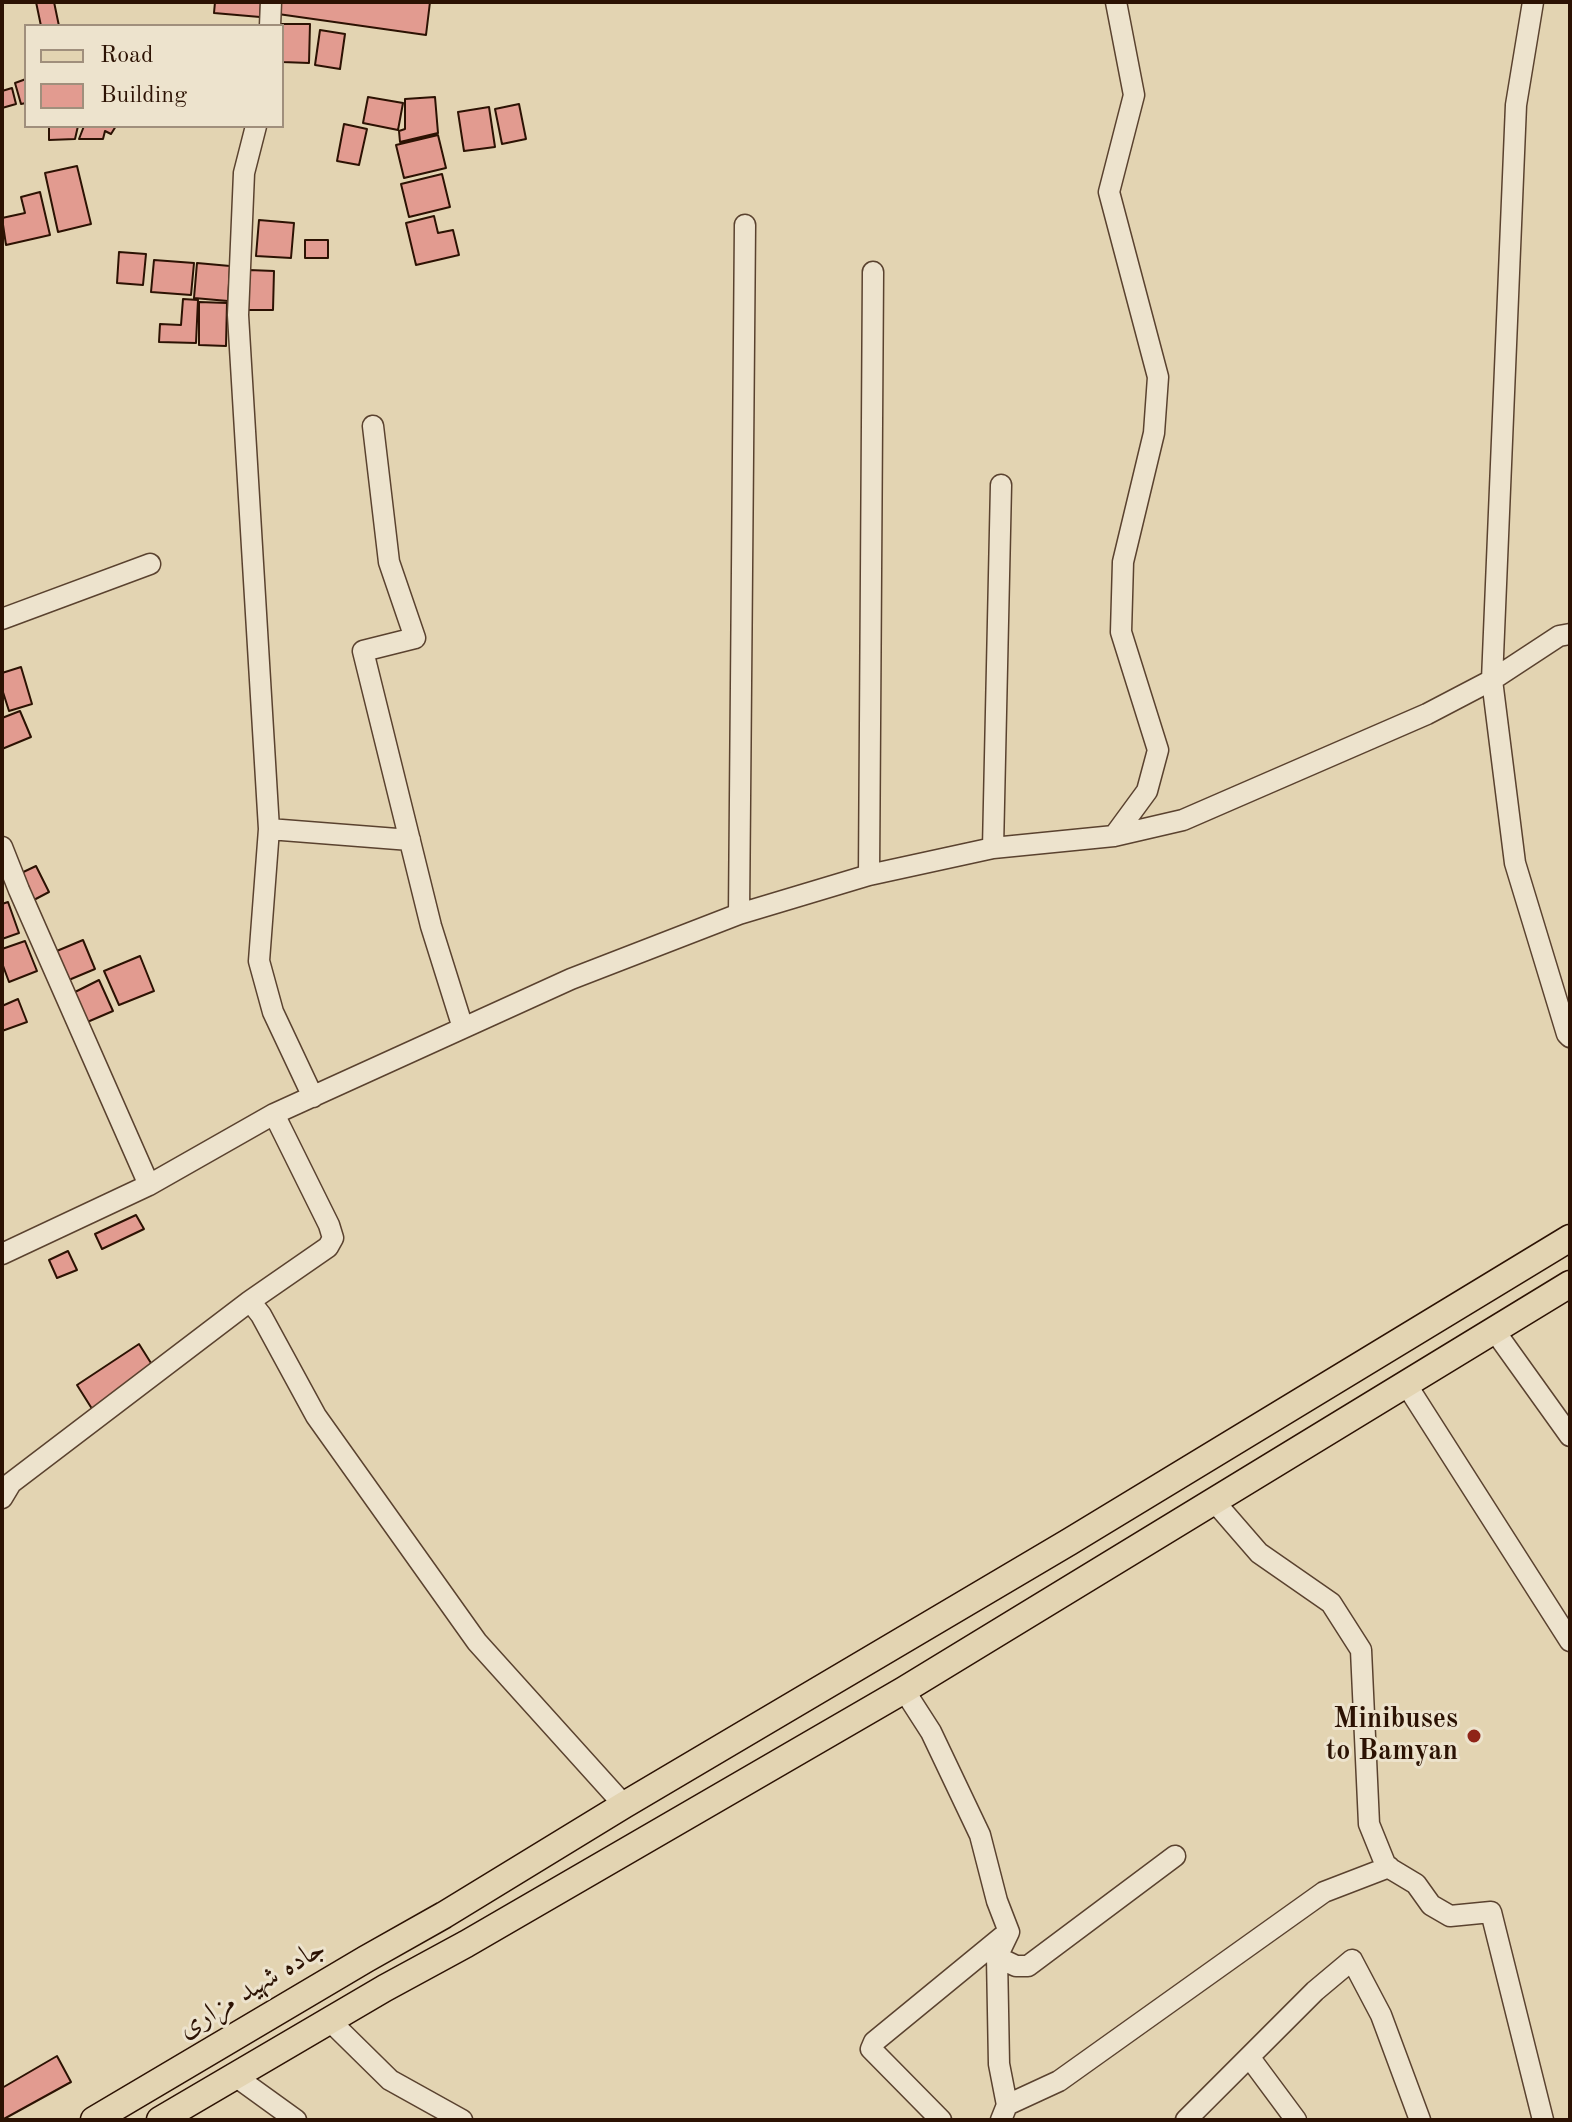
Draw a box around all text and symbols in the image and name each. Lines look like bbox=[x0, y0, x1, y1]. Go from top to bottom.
legend bbox=[24, 24, 284, 128]
text: Road bbox=[100, 44, 153, 68]
text: Building bbox=[100, 84, 187, 108]
place label: Minibuses to Bamyan bbox=[1326, 1703, 1458, 1769]
marker: Minibuses to Bamyan bbox=[1465, 1727, 1483, 1745]
street label: جاده شهید مزاری bbox=[172, 1932, 332, 2046]

